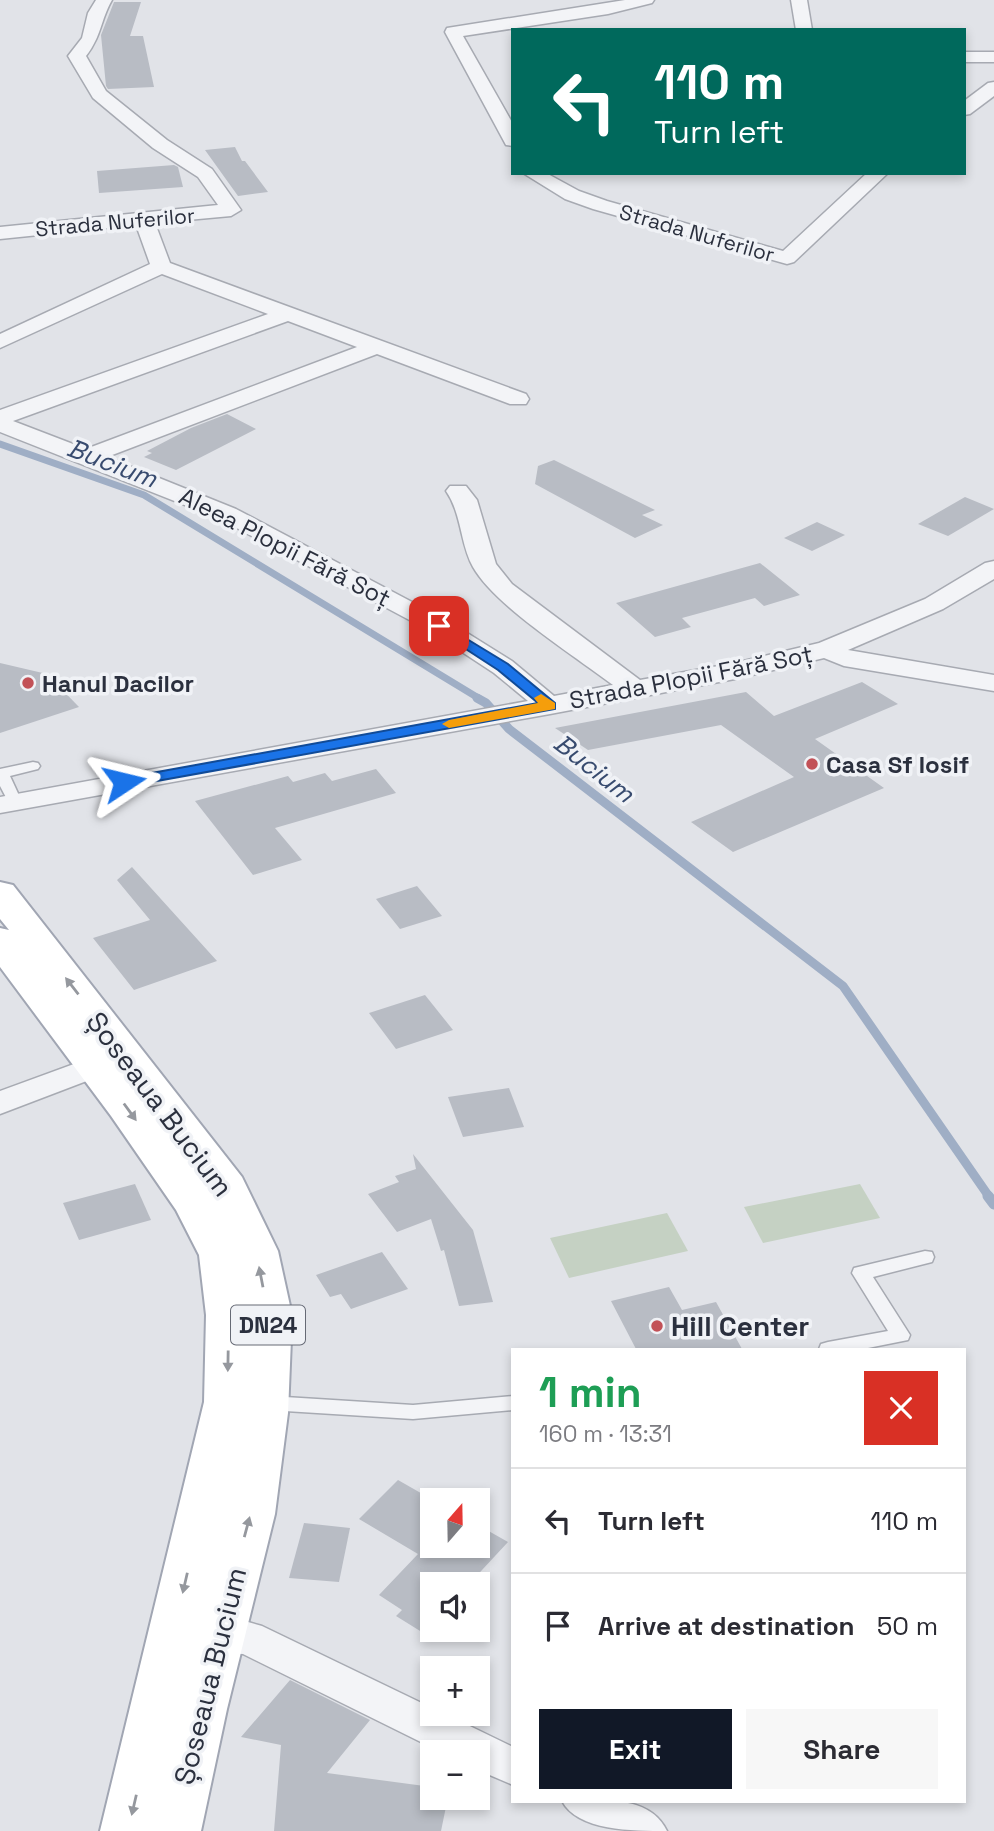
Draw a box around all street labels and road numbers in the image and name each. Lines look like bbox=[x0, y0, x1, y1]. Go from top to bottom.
street label: Strada Nuferilor bbox=[616, 198, 778, 268]
street label: Strada Nuferilor bbox=[34, 202, 196, 242]
street label: Aleea Plopii Fără Soț bbox=[174, 480, 396, 614]
street label: Strada Plopii Fără Soț bbox=[567, 638, 815, 716]
street label: Șoseaua Bucium bbox=[79, 1004, 241, 1204]
road number: DN24 bbox=[231, 1306, 305, 1344]
street label: Șoseaua Bucium bbox=[166, 1564, 254, 1788]

